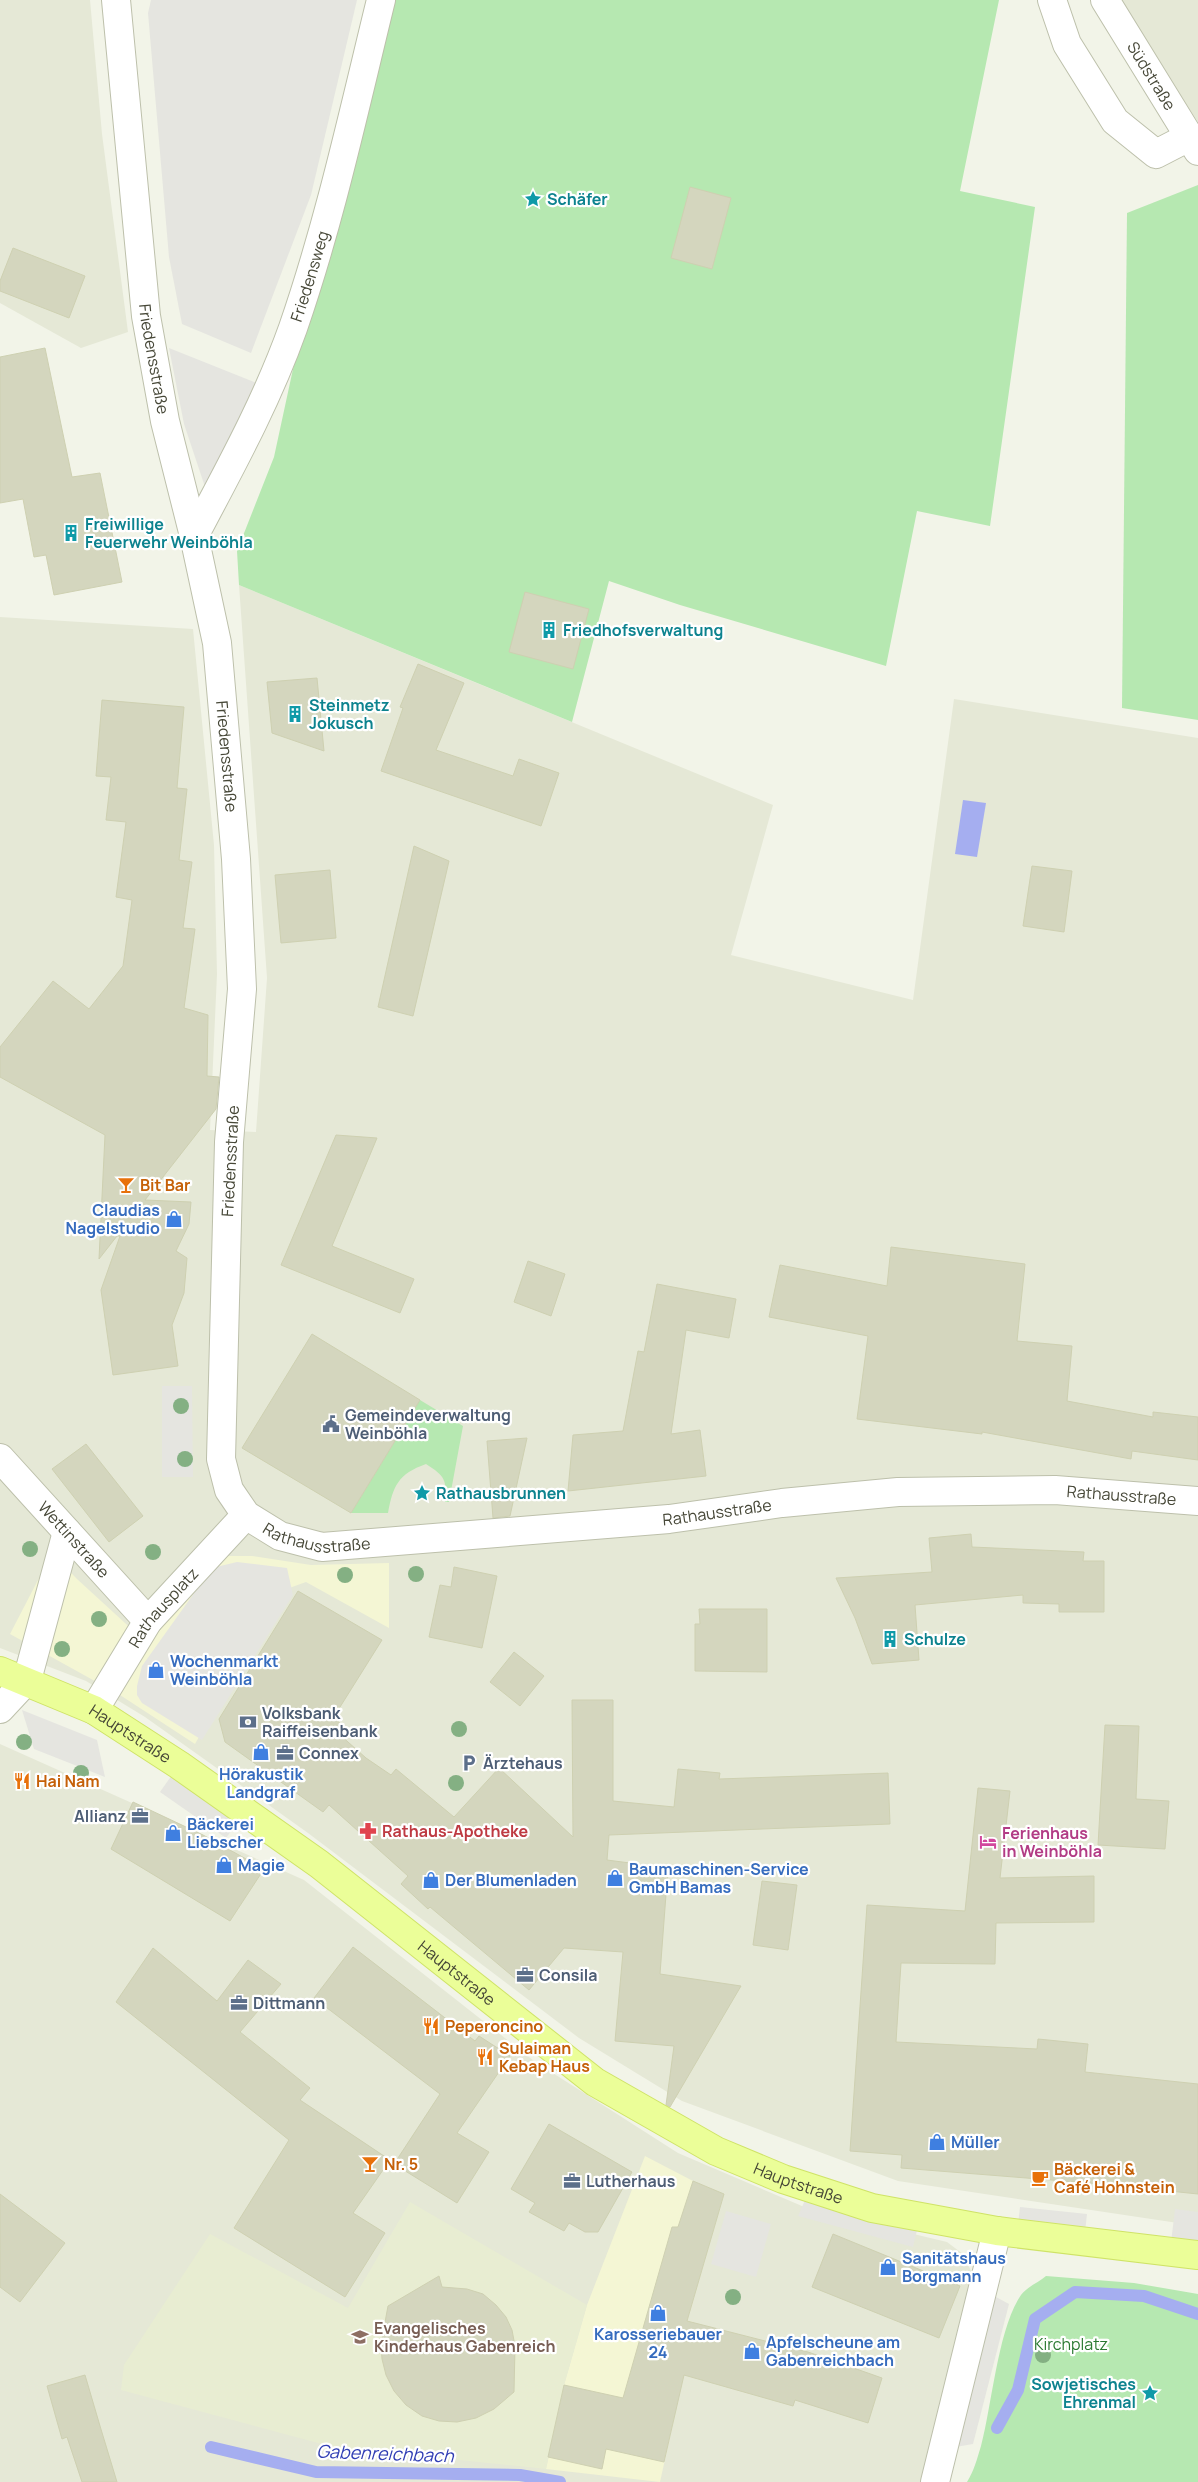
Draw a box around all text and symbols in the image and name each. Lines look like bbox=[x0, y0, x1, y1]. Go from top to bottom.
street label: Südstraße bbox=[1122, 37, 1181, 114]
place label: Schäfer bbox=[547, 188, 608, 210]
place icon: Schäfer bbox=[523, 189, 543, 209]
street label: Friedensweg bbox=[285, 228, 334, 324]
street label: Friedensstraße bbox=[134, 303, 175, 416]
place label: Freiwillige Feuerwehr Weinböhla bbox=[85, 513, 253, 553]
building icon: Freiwillige Feuerwehr Weinböhla bbox=[61, 523, 81, 543]
place label: Friedhofsverwaltung bbox=[563, 619, 723, 641]
building icon: Friedhofsverwaltung bbox=[539, 620, 559, 640]
place label: Steinmetz Jokusch bbox=[309, 694, 389, 734]
street label: Friedensstraße bbox=[211, 700, 243, 813]
building icon: Steinmetz Jokusch bbox=[285, 704, 305, 724]
street label: Friedensstraße bbox=[216, 1105, 244, 1217]
place label: Bit Bar bbox=[140, 1174, 190, 1196]
bar icon: Bit Bar bbox=[116, 1175, 136, 1195]
place label: Claudias Nagelstudio bbox=[65, 1199, 160, 1239]
shop icon: Claudias Nagelstudio bbox=[164, 1209, 184, 1229]
place label: Gemeindeverwaltung Weinböhla bbox=[345, 1404, 511, 1444]
public building icon: Gemeindeverwaltung Weinböhla bbox=[321, 1414, 341, 1434]
street label: Rathausstraße bbox=[1066, 1480, 1177, 1510]
place label: Rathausbrunnen bbox=[436, 1482, 566, 1504]
place icon: Rathausbrunnen bbox=[412, 1483, 432, 1503]
street label: Rathausstraße bbox=[662, 1494, 773, 1530]
street label: Wettinstraße bbox=[33, 1496, 115, 1583]
street label: Rathausstraße bbox=[259, 1517, 371, 1558]
street label: Rathausplatz bbox=[123, 1563, 203, 1652]
place label: Schulze bbox=[904, 1628, 966, 1650]
building icon: Schulze bbox=[880, 1629, 900, 1649]
place label: Wochenmarkt Weinböhla bbox=[170, 1650, 279, 1690]
shop icon: Wochenmarkt Weinböhla bbox=[146, 1660, 166, 1680]
street label: Hauptstraße bbox=[85, 1699, 175, 1768]
place label: Volksbank Raiffeisenbank bbox=[262, 1702, 378, 1742]
bank icon: Volksbank Raiffeisenbank bbox=[238, 1712, 258, 1732]
shop icon: Hörakustik Landgraf bbox=[251, 1742, 271, 1762]
place label: Connex bbox=[299, 1742, 359, 1764]
office icon: Connex bbox=[275, 1743, 295, 1763]
place label: Ärztehaus bbox=[483, 1752, 563, 1774]
parking icon: Ärztehaus bbox=[459, 1753, 479, 1773]
place label: Hörakustik Landgraf bbox=[219, 1763, 303, 1803]
place label: Hai Nam bbox=[36, 1770, 100, 1792]
restaurant icon: Hai Nam bbox=[12, 1771, 32, 1791]
place label: Allianz bbox=[74, 1805, 126, 1827]
office icon: Allianz bbox=[130, 1806, 150, 1826]
place label: Bäckerei Liebscher bbox=[187, 1813, 263, 1853]
place label: Rathaus-Apotheke bbox=[382, 1820, 528, 1842]
pharmacy icon: Rathaus-Apotheke bbox=[358, 1821, 378, 1841]
place label: Ferienhaus in Weinböhla bbox=[1002, 1822, 1102, 1862]
shop icon: Bäckerei Liebscher bbox=[163, 1823, 183, 1843]
hotel icon: Ferienhaus in Weinböhla bbox=[978, 1832, 998, 1852]
place label: Magie bbox=[238, 1854, 285, 1876]
shop icon: Magie bbox=[214, 1855, 234, 1875]
place label: Baumaschinen-Service GmbH Bamas bbox=[629, 1858, 809, 1898]
shop icon: Baumaschinen-Service GmbH Bamas bbox=[605, 1868, 625, 1888]
place label: Der Blumenladen bbox=[445, 1869, 577, 1891]
shop icon: Der Blumenladen bbox=[421, 1870, 441, 1890]
street label: Hauptstraße bbox=[413, 1935, 500, 2010]
place label: Consila bbox=[539, 1964, 598, 1986]
office icon: Consila bbox=[515, 1965, 535, 1985]
place label: Dittmann bbox=[253, 1992, 325, 2014]
office icon: Dittmann bbox=[229, 1993, 249, 2013]
place label: Peperoncino bbox=[445, 2015, 543, 2037]
restaurant icon: Peperoncino bbox=[421, 2016, 441, 2036]
place label: Sulaiman Kebap Haus bbox=[499, 2037, 590, 2077]
restaurant icon: Sulaiman Kebap Haus bbox=[475, 2047, 495, 2067]
place label: Müller bbox=[951, 2131, 1000, 2153]
shop icon: Müller bbox=[927, 2132, 947, 2152]
place label: Nr. 5 bbox=[384, 2153, 418, 2175]
bar icon: Nr. 5 bbox=[360, 2154, 380, 2174]
street label: Hauptstraße bbox=[750, 2157, 846, 2209]
place label: Bäckerei & Café Hohnstein bbox=[1054, 2158, 1175, 2198]
cafe icon: Bäckerei & Café Hohnstein bbox=[1030, 2168, 1050, 2188]
place label: Lutherhaus bbox=[586, 2170, 676, 2192]
office icon: Lutherhaus bbox=[562, 2171, 582, 2191]
place label: Sanitätshaus Borgmann bbox=[902, 2247, 1006, 2287]
shop icon: Sanitätshaus Borgmann bbox=[878, 2257, 898, 2277]
shop icon: Karosseriebauer 24 bbox=[648, 2303, 668, 2323]
place label: Evangelisches Kinderhaus Gabenreich bbox=[374, 2317, 555, 2357]
place label: Karosseriebauer 24 bbox=[594, 2323, 722, 2363]
school or university icon: Evangelisches Kinderhaus Gabenreich bbox=[350, 2327, 370, 2347]
place label: Apfelscheune am Gabenreichbach bbox=[766, 2331, 900, 2371]
park label: Kirchplatz bbox=[1034, 2333, 1108, 2355]
shop icon: Apfelscheune am Gabenreichbach bbox=[742, 2341, 762, 2361]
place label: Sowjetisches Ehrenmal bbox=[1031, 2373, 1136, 2413]
place icon: Sowjetisches Ehrenmal bbox=[1140, 2383, 1160, 2403]
water label: Gabenreichbach bbox=[316, 2439, 455, 2467]

